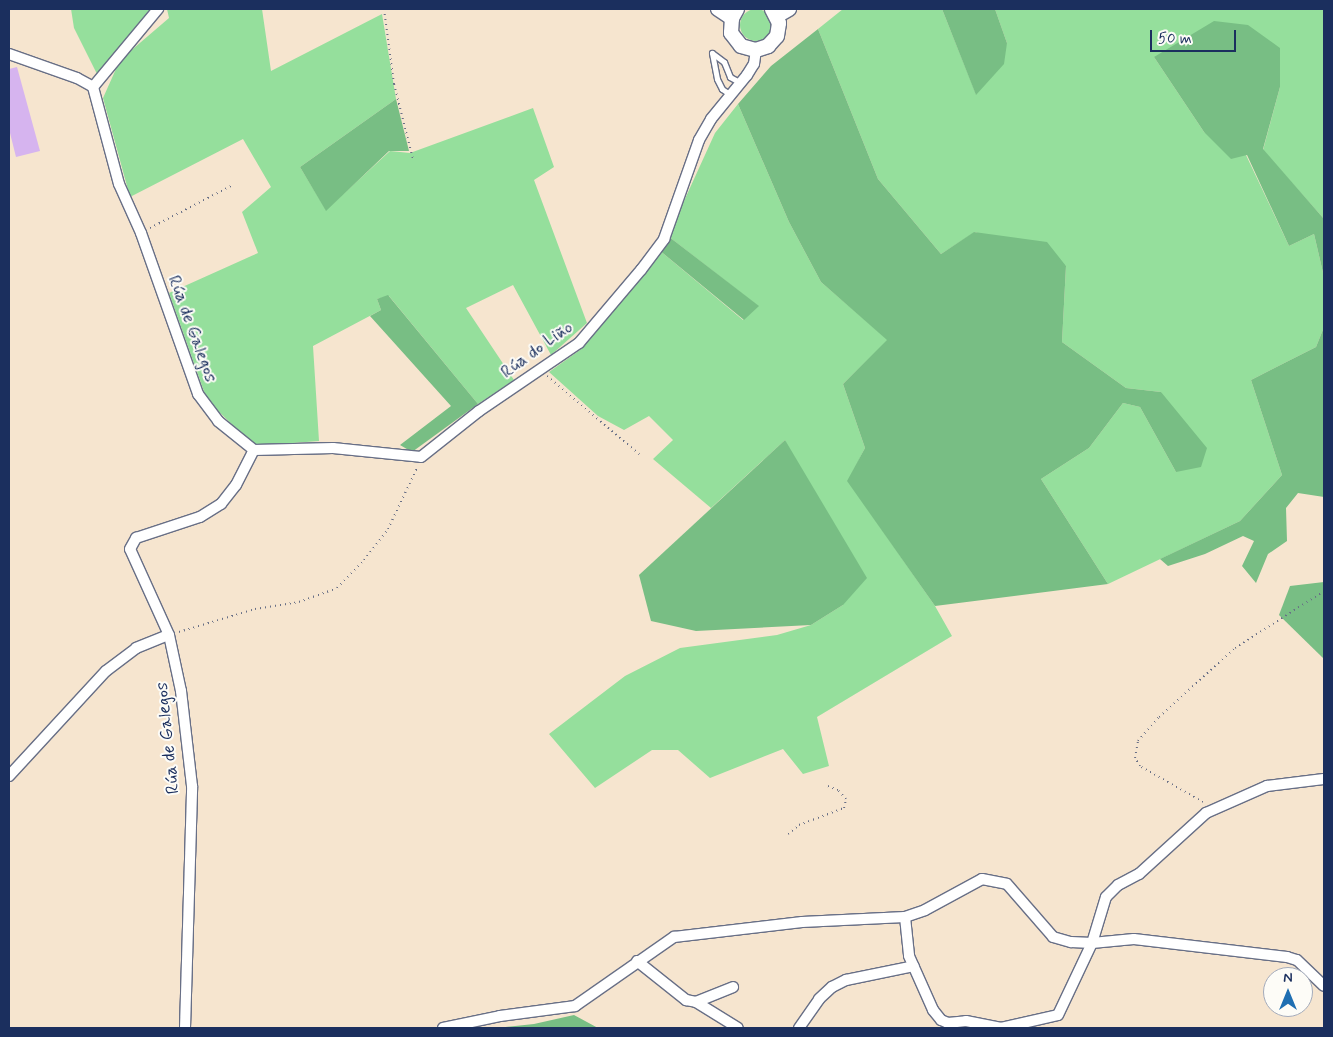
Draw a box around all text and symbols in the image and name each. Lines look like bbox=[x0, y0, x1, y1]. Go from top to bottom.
scale bar bbox=[1153, 20, 1239, 52]
text: 50 m bbox=[1158, 29, 1192, 49]
street label: Rúa de Galegos bbox=[163, 273, 221, 385]
street label: Rúa do Liño bbox=[496, 316, 578, 384]
street label: Rúa de Galegos bbox=[151, 681, 185, 795]
north arrow bbox=[1263, 967, 1313, 1017]
text: N bbox=[1283, 969, 1293, 987]

